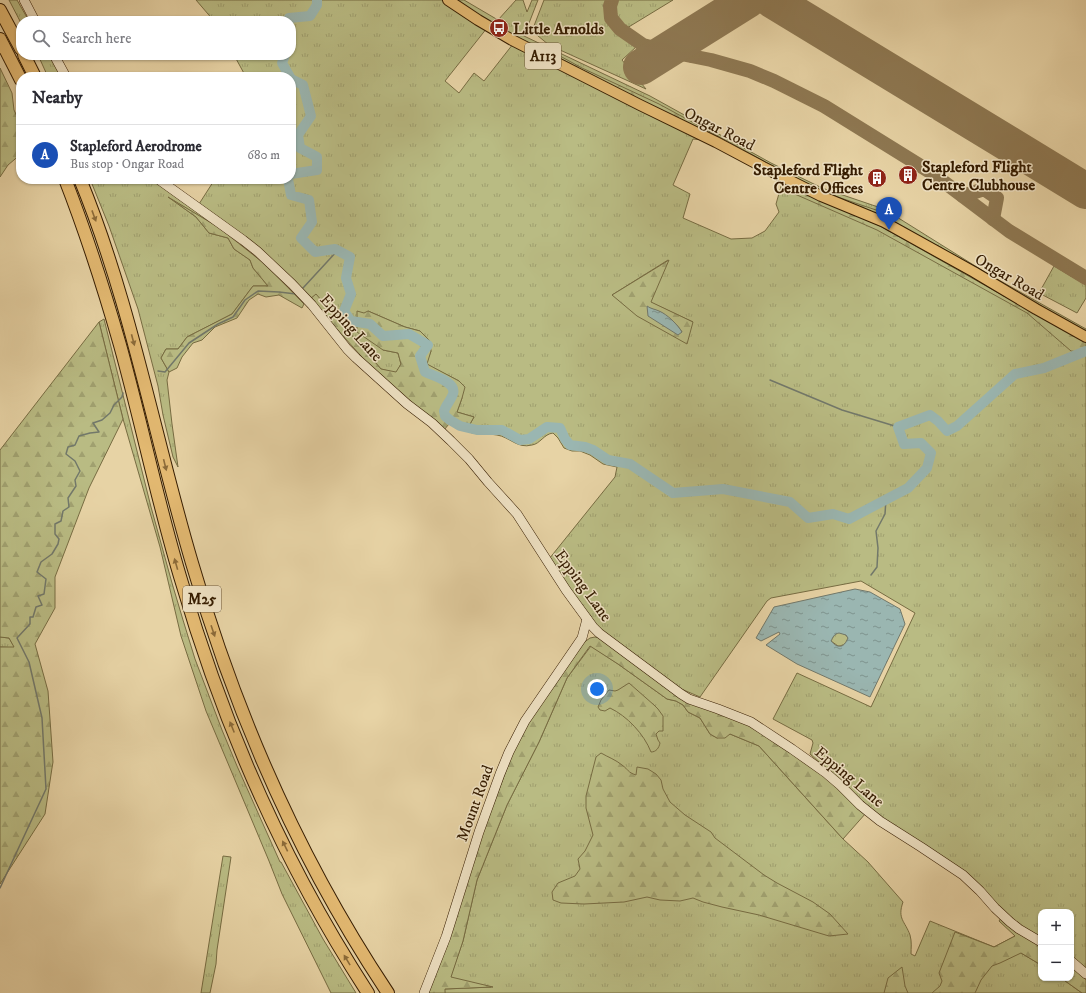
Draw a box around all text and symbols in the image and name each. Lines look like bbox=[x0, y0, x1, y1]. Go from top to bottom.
search box bbox=[16, 16, 296, 60]
bus stop icon: Little Arnolds bbox=[488, 17, 510, 39]
place label: Little Arnolds bbox=[513, 19, 605, 39]
icon: search bbox=[30, 27, 52, 49]
text: Search here bbox=[62, 29, 131, 48]
road number: A113 bbox=[525, 43, 561, 69]
text: Nearby bbox=[32, 87, 82, 109]
street label: Ongar Road bbox=[681, 103, 758, 155]
text: Stapleford Aerodrome bbox=[70, 137, 202, 156]
text: A bbox=[41, 147, 49, 163]
text: 680 m bbox=[247, 147, 280, 163]
text: Bus stop · Ongar Road bbox=[70, 156, 184, 172]
place label: Stapleford Flight Centre Clubhouse bbox=[922, 157, 1035, 195]
place label: Stapleford Flight Centre Offices bbox=[753, 160, 864, 198]
building icon: Stapleford Flight Centre Clubhouse bbox=[897, 164, 919, 186]
building icon: Stapleford Flight Centre Offices bbox=[866, 167, 888, 189]
pin: A bbox=[876, 197, 902, 230]
one-way arrow bbox=[91, 210, 97, 222]
street label: Ongar Road bbox=[971, 249, 1048, 305]
street label: Epping Lane bbox=[316, 290, 387, 366]
one-way arrow bbox=[130, 334, 136, 346]
one-way arrow bbox=[163, 459, 169, 472]
street label: Epping Lane bbox=[550, 546, 616, 626]
one-way arrow bbox=[173, 558, 179, 570]
road number: M25 bbox=[183, 586, 221, 612]
one-way arrow bbox=[210, 625, 216, 637]
your location bbox=[587, 679, 607, 699]
one-way arrow bbox=[228, 721, 234, 733]
street label: Epping Lane bbox=[811, 742, 888, 812]
street label: Mount Road bbox=[452, 762, 498, 844]
one-way arrow bbox=[282, 840, 288, 852]
map controls bbox=[1038, 909, 1074, 981]
button: + bbox=[1038, 909, 1074, 945]
button: − bbox=[1038, 945, 1074, 981]
one-way arrow bbox=[343, 954, 350, 966]

